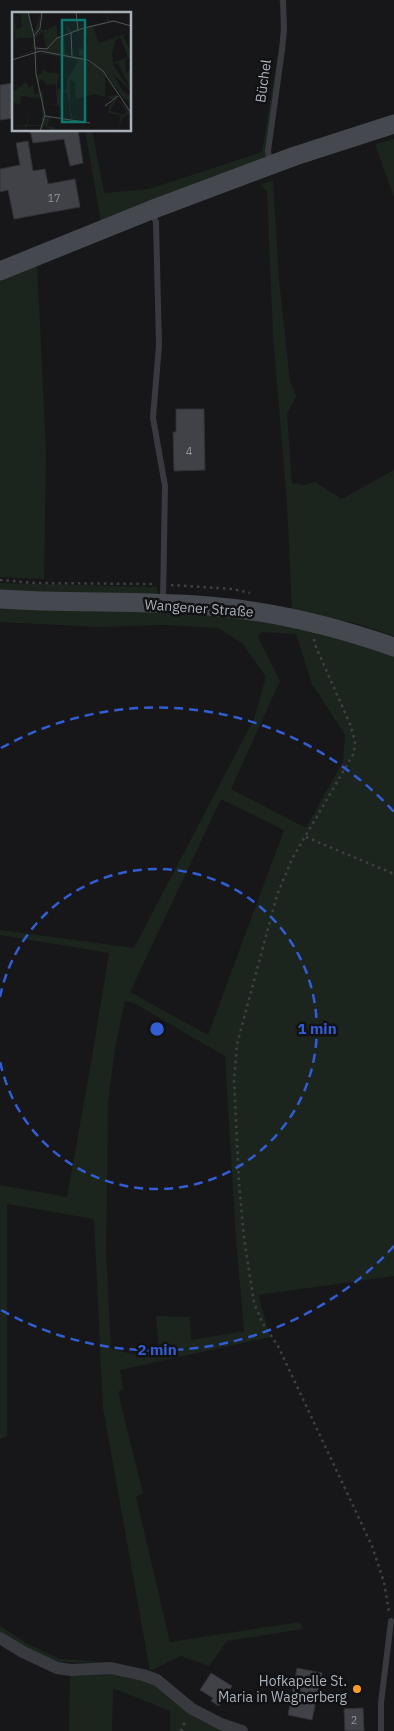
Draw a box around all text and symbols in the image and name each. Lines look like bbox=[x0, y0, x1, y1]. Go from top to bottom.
inset map bbox=[12, 12, 131, 131]
street label: Büchel bbox=[251, 58, 275, 104]
house number: 17 bbox=[47, 191, 61, 205]
house number: 4 bbox=[186, 444, 193, 458]
street label: Wangener Straße bbox=[144, 595, 254, 621]
text: 1 min bbox=[297, 1019, 337, 1038]
centre of rings bbox=[148, 1020, 166, 1038]
text: 2 min bbox=[137, 1340, 177, 1359]
place label: Hofkapelle St. Maria in Wagnerberg bbox=[218, 1672, 348, 1706]
marker: Hofkapelle St. Maria in Wagnerberg bbox=[351, 1683, 363, 1695]
house number: 2 bbox=[351, 1713, 357, 1727]

